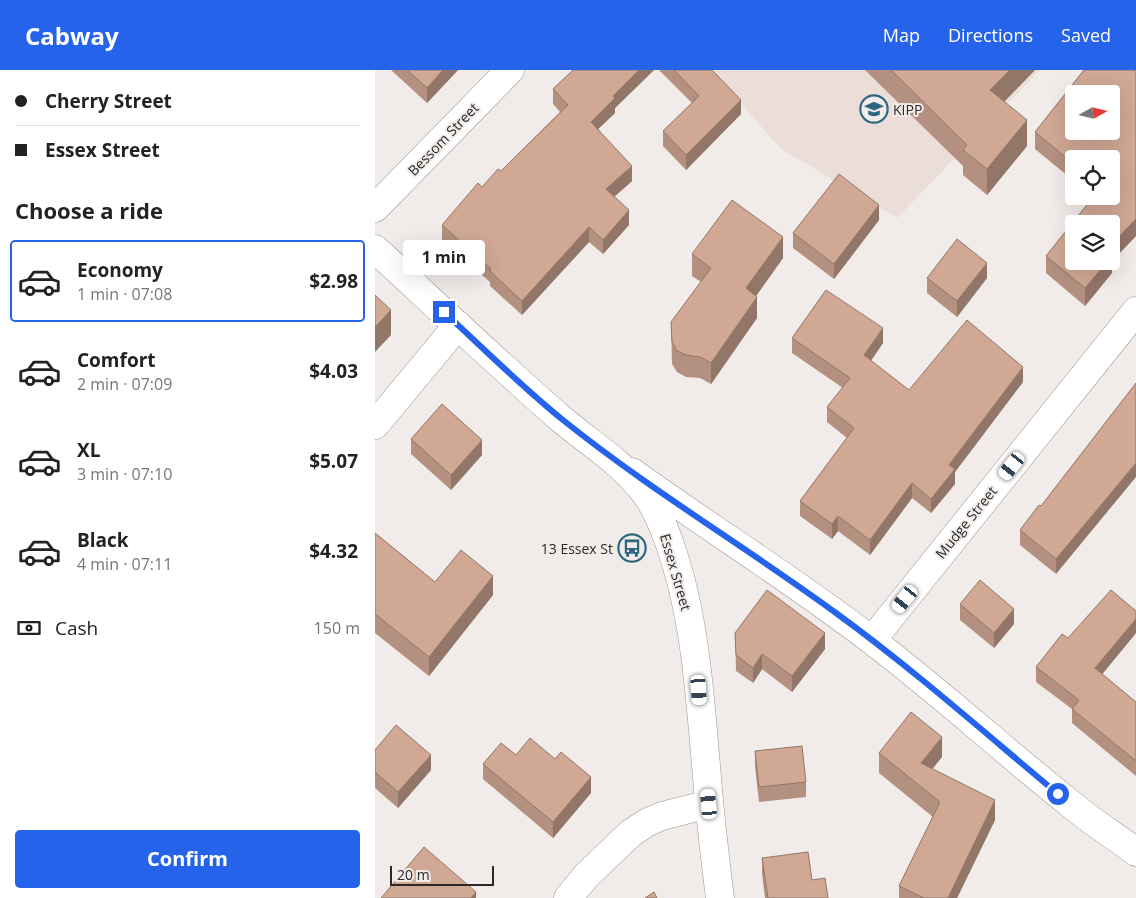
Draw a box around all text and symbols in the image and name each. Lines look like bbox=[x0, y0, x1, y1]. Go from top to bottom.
text: Cabway bbox=[25, 19, 119, 52]
text: Map bbox=[883, 23, 920, 47]
text: Directions bbox=[948, 23, 1033, 47]
text: Saved bbox=[1061, 23, 1111, 47]
north arrow bbox=[1065, 85, 1120, 140]
map controls bbox=[1065, 85, 1120, 270]
text: Cherry Street bbox=[45, 88, 172, 114]
school or university icon: KIPP bbox=[859, 94, 889, 124]
street label: Bessom Street bbox=[403, 98, 483, 180]
place label: KIPP bbox=[893, 100, 922, 119]
text: Essex Street bbox=[45, 137, 160, 163]
button: locate bbox=[1065, 150, 1120, 205]
text: Choose a ride bbox=[15, 195, 163, 225]
button: layers bbox=[1065, 215, 1120, 270]
callout: 1 min bbox=[403, 240, 485, 274]
text: 1 min bbox=[422, 246, 466, 268]
text: Economy bbox=[77, 257, 163, 283]
icon: car bbox=[17, 259, 62, 304]
text: $2.98 bbox=[309, 268, 358, 294]
text: 1 min · 07:08 bbox=[77, 283, 172, 305]
route end bbox=[433, 301, 455, 323]
text: Comfort bbox=[77, 347, 156, 373]
icon: car bbox=[17, 349, 62, 394]
text: $4.03 bbox=[309, 358, 358, 384]
text: 2 min · 07:09 bbox=[77, 373, 172, 395]
text: XL bbox=[77, 437, 100, 463]
icon: car bbox=[17, 439, 62, 484]
text: $5.07 bbox=[309, 448, 358, 474]
car bbox=[996, 450, 1027, 482]
text: 3 min · 07:10 bbox=[77, 463, 172, 485]
street label: Mudge Street bbox=[931, 482, 1001, 562]
text: Black bbox=[77, 527, 129, 553]
icon: car bbox=[17, 529, 62, 574]
street label: Essex Street bbox=[656, 531, 696, 613]
bus stop icon: 13 Essex St bbox=[617, 533, 647, 563]
text: $4.32 bbox=[309, 538, 358, 564]
place label: 13 Essex St bbox=[541, 539, 613, 558]
text: 4 min · 07:11 bbox=[77, 553, 172, 575]
car bbox=[889, 583, 920, 615]
icon: cash bbox=[15, 614, 43, 642]
text: Cash bbox=[55, 615, 98, 641]
text: 150 m bbox=[314, 617, 360, 639]
car bbox=[690, 675, 707, 705]
route start bbox=[1047, 783, 1069, 805]
car bbox=[700, 788, 717, 820]
button: Confirm bbox=[15, 830, 360, 888]
scale bar bbox=[390, 863, 494, 886]
text: 20 m bbox=[397, 865, 430, 884]

